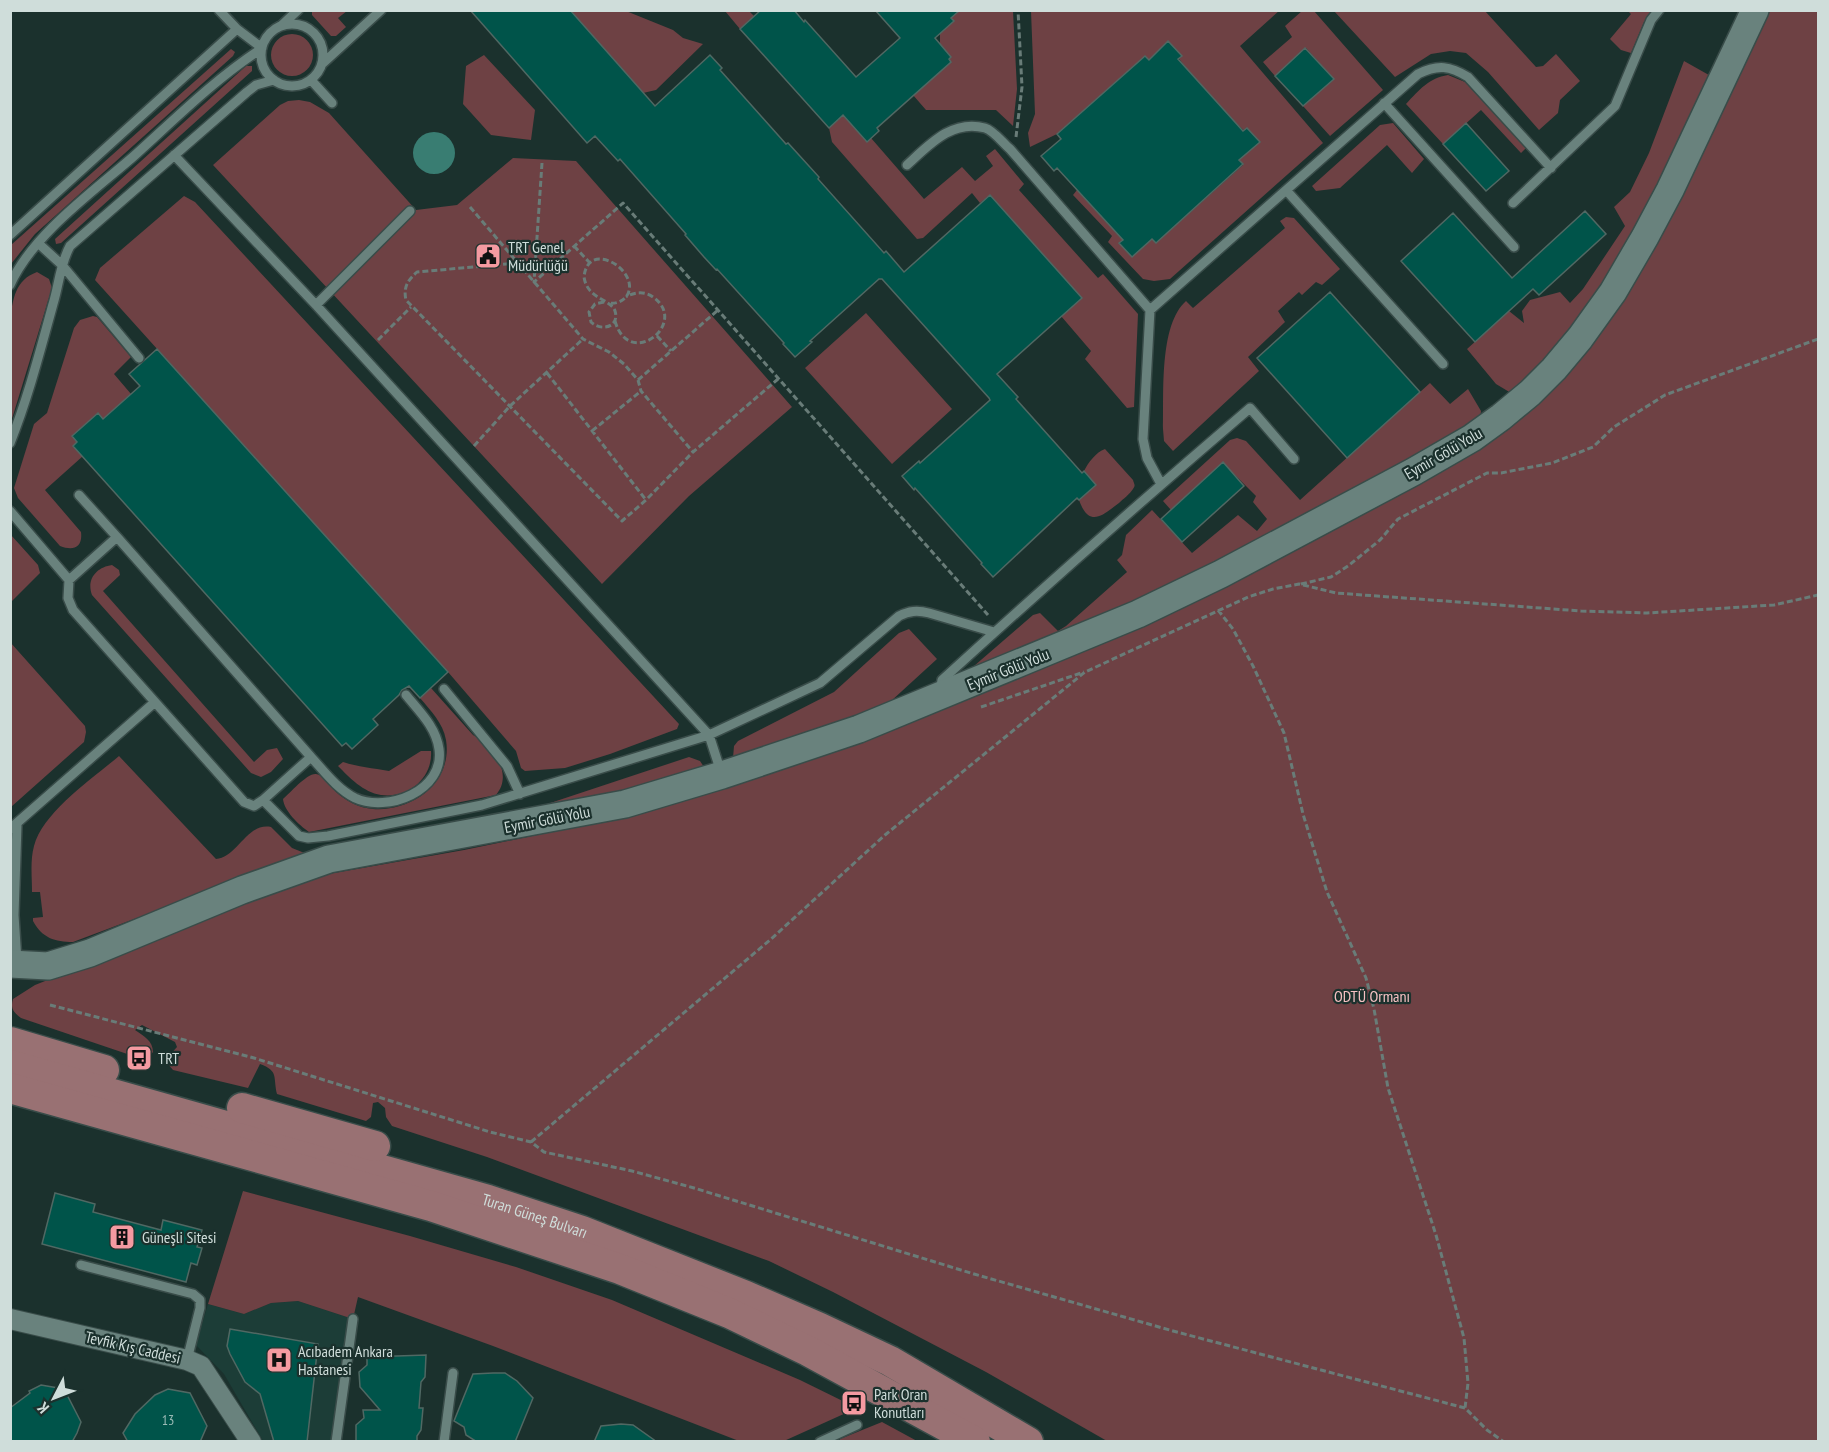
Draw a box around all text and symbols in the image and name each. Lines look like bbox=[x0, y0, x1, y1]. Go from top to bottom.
place label: TRT Genel Müdürlüğü bbox=[508, 237, 568, 275]
public building icon: TRT Genel Müdürlüğü bbox=[473, 241, 503, 271]
street label: Eymir Gölü Yolu bbox=[1400, 423, 1486, 483]
street label: Eymir Gölü Yolu bbox=[964, 643, 1052, 695]
street label: Eymir Gölü Yolu bbox=[503, 801, 592, 837]
park label: ODTÜ Ormanı bbox=[1334, 986, 1410, 1006]
bus stop icon: TRT bbox=[124, 1043, 154, 1073]
place label: TRT bbox=[158, 1048, 179, 1068]
street label: Turan Güneş Bulvarı bbox=[480, 1189, 591, 1242]
building icon: Güneşli Sitesi bbox=[107, 1222, 137, 1252]
place label: Güneşli Sitesi bbox=[142, 1227, 217, 1247]
street label: Tevfik Kış Caddesi bbox=[83, 1326, 183, 1368]
place label: Acıbadem Ankara Hastanesi bbox=[298, 1341, 393, 1379]
hospital icon: Acıbadem Ankara Hastanesi bbox=[264, 1345, 294, 1375]
north arrow bbox=[24, 1368, 84, 1428]
place label: Park Oran Konutları bbox=[874, 1384, 927, 1422]
bus stop icon: Park Oran Konutları bbox=[839, 1388, 869, 1418]
text: K bbox=[32, 1398, 53, 1418]
house number: 13 bbox=[162, 1411, 174, 1429]

